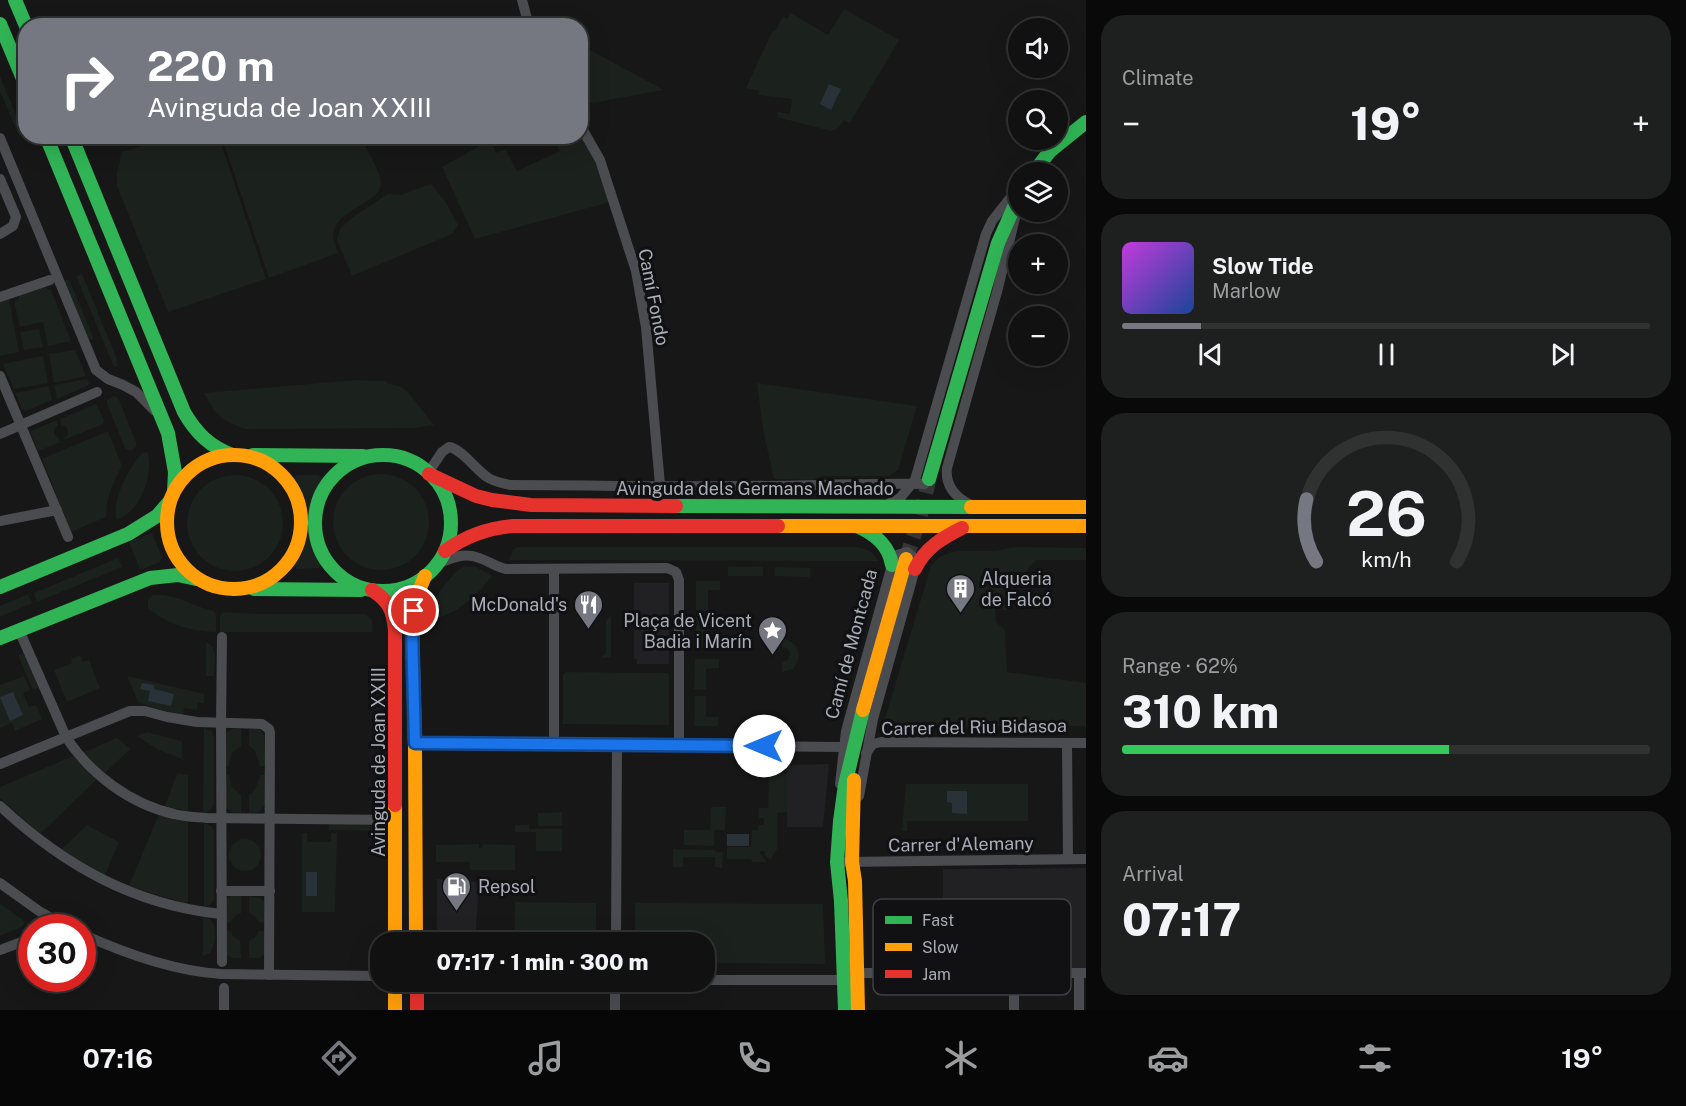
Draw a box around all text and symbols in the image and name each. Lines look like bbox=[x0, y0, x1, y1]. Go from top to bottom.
map controls bbox=[1008, 18, 1068, 366]
button: sound bbox=[1008, 18, 1068, 78]
text: 220 m bbox=[147, 41, 275, 90]
icon: right bbox=[48, 42, 126, 120]
text: Climate bbox=[1122, 66, 1194, 90]
button: search bbox=[1008, 90, 1068, 150]
text: Avinguda de Joan XXIII bbox=[147, 91, 432, 123]
text: 19° bbox=[1350, 97, 1422, 150]
text: − bbox=[1122, 105, 1140, 143]
text: + bbox=[1632, 105, 1650, 143]
button: layers bbox=[1008, 162, 1068, 222]
button: + bbox=[1008, 234, 1068, 294]
street label: Camí Fondo bbox=[634, 247, 674, 347]
text: Slow Tide bbox=[1212, 253, 1314, 279]
text: Marlow bbox=[1212, 279, 1281, 303]
button: − bbox=[1008, 306, 1068, 366]
icon: previous bbox=[1194, 338, 1227, 371]
icon: pause bbox=[1370, 338, 1403, 371]
icon: next bbox=[1546, 338, 1579, 371]
text: 26 bbox=[1346, 477, 1426, 550]
street label: Avinguda dels Germans Machado bbox=[616, 478, 894, 499]
text: km/h bbox=[1361, 547, 1411, 572]
street label: Camí de Montcada bbox=[821, 567, 881, 721]
place label: Alqueria de Falcó bbox=[981, 568, 1052, 610]
building icon: Alqueria de Falcó bbox=[944, 572, 976, 614]
pin bbox=[388, 585, 439, 636]
restaurant icon: McDonald's bbox=[572, 588, 604, 630]
icon: arrive bbox=[397, 594, 430, 627]
place label: McDonald's bbox=[471, 594, 567, 615]
place label: Plaça de Vicent Badia i Marín bbox=[623, 610, 752, 652]
place icon: Plaça de Vicent Badia i Marín bbox=[757, 614, 789, 656]
text: Range · 62% bbox=[1122, 654, 1238, 678]
street label: Avinguda de Joan XXIII bbox=[368, 667, 389, 857]
text: 310 km bbox=[1122, 685, 1279, 738]
position arrow bbox=[732, 714, 796, 778]
street label: Carrer del Riu Bidasoa bbox=[881, 715, 1067, 739]
street label: Carrer d'Alemany bbox=[888, 832, 1034, 856]
text: Arrival bbox=[1122, 862, 1184, 886]
fuel station icon: Repsol bbox=[441, 870, 473, 912]
place label: Repsol bbox=[478, 876, 535, 897]
text: 07:17 bbox=[1122, 893, 1241, 946]
legend bbox=[873, 899, 1071, 995]
text: Fast bbox=[922, 911, 954, 930]
speed limit sign: 30 bbox=[18, 914, 96, 992]
text: Slow bbox=[922, 938, 959, 957]
text: 07:17 · 1 min · 300 m bbox=[437, 949, 648, 975]
text: Jam bbox=[922, 965, 951, 984]
icon: directions bbox=[318, 1037, 360, 1079]
icon: music bbox=[525, 1037, 567, 1079]
icon: phone bbox=[733, 1037, 775, 1079]
icon: climate bbox=[940, 1037, 982, 1079]
icon: car bbox=[1147, 1037, 1189, 1079]
icon: filters bbox=[1354, 1037, 1396, 1079]
text: 07:16 bbox=[83, 1042, 153, 1074]
text: 19° bbox=[1561, 1042, 1603, 1074]

